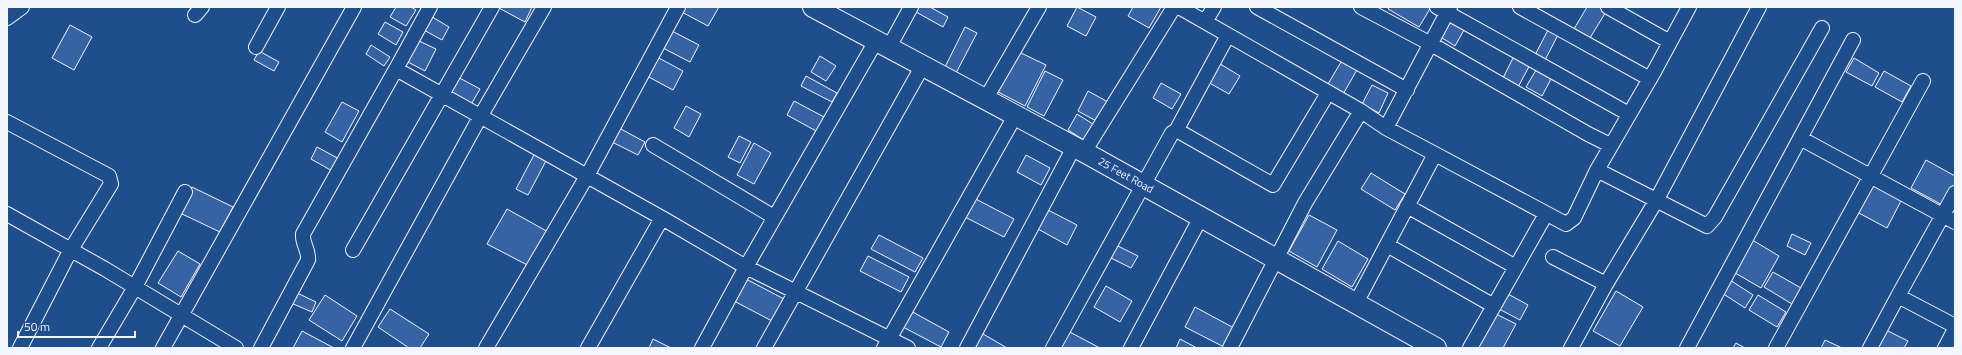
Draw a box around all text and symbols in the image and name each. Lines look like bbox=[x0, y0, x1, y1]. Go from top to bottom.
street label: 25 Feet Road bbox=[1095, 153, 1157, 197]
scale bar bbox=[18, 313, 135, 339]
text: 50 m bbox=[24, 317, 50, 336]

